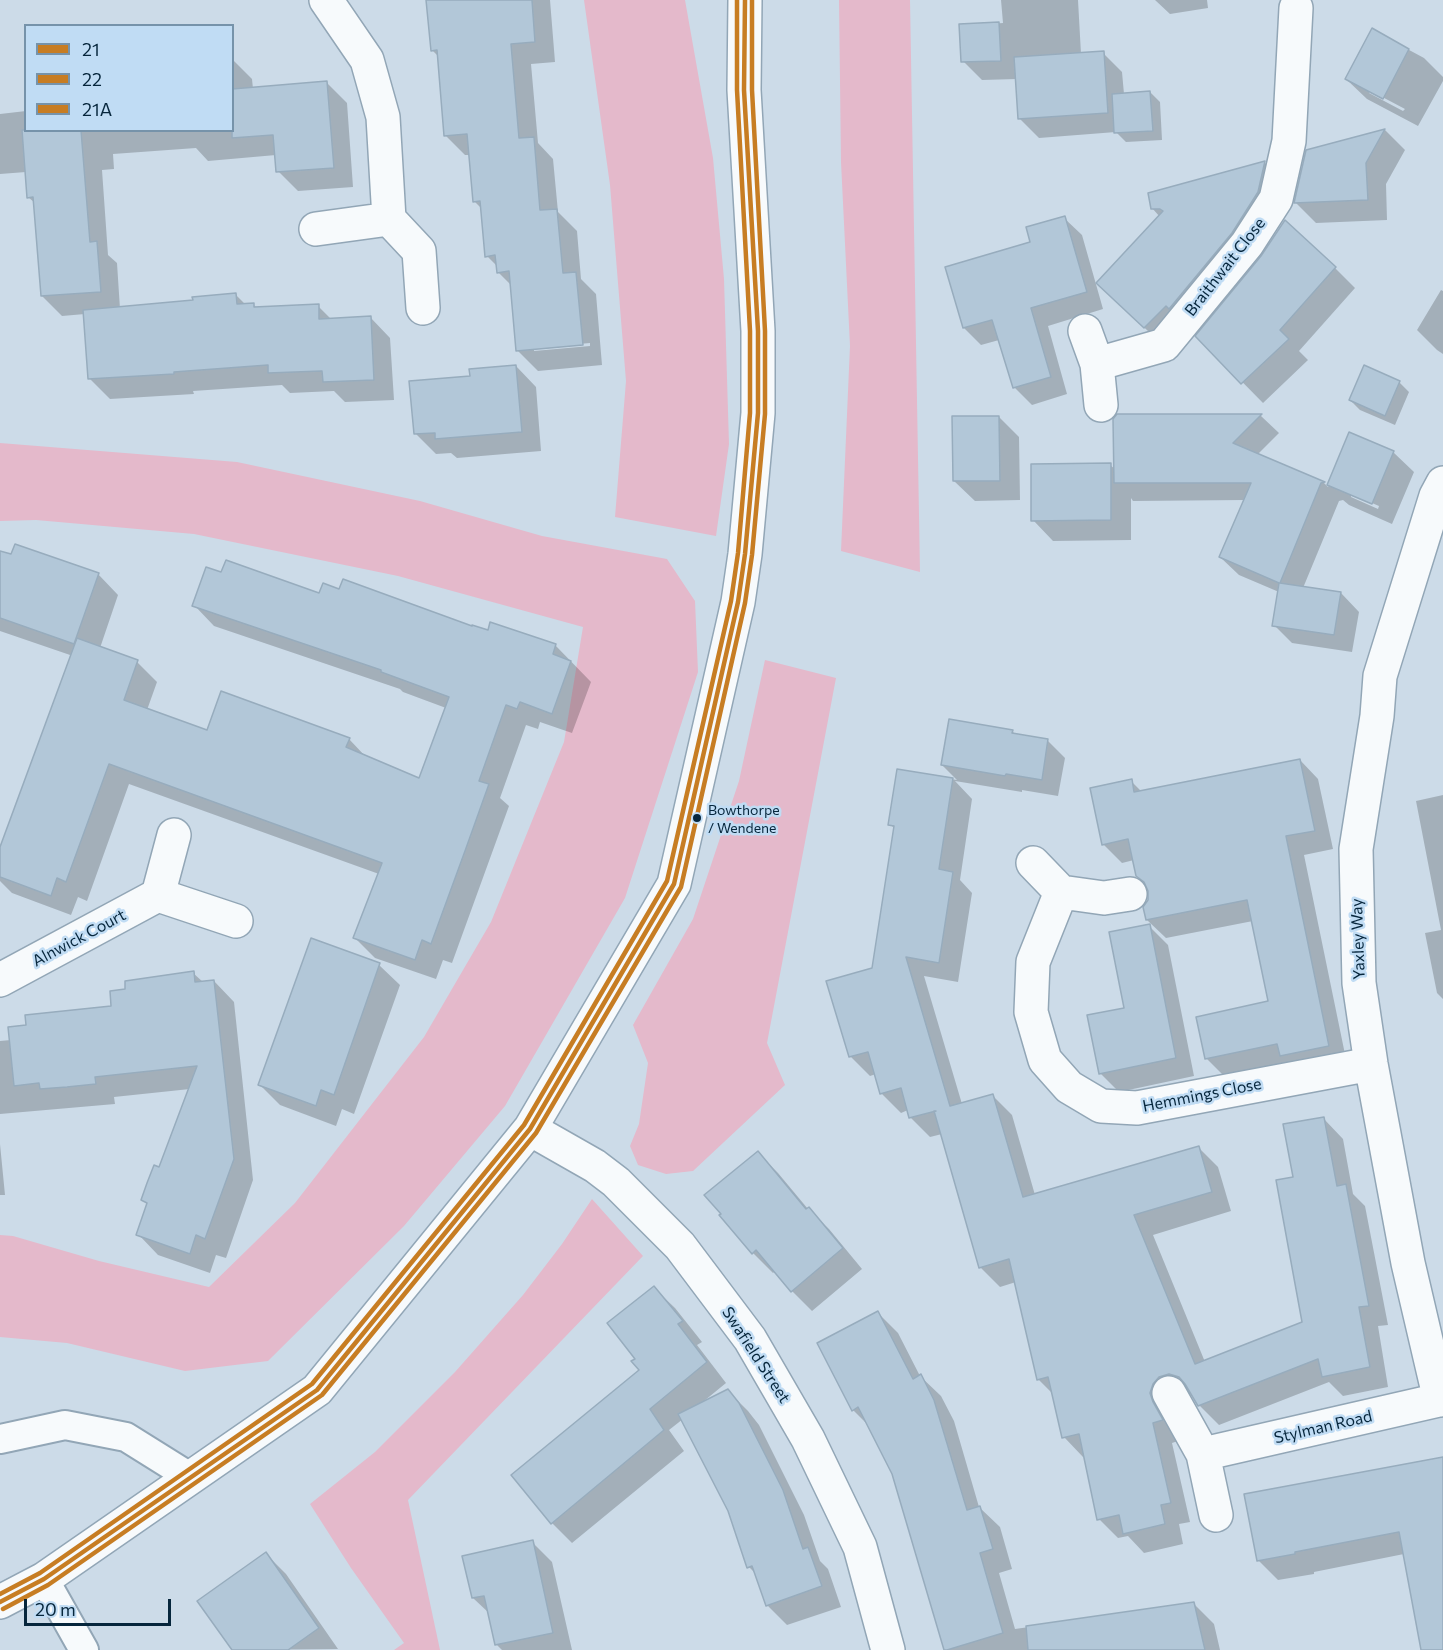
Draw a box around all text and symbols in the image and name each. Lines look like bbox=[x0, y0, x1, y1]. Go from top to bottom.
legend bbox=[24, 24, 234, 132]
text: 21 bbox=[82, 38, 100, 60]
text: 22 bbox=[82, 68, 102, 90]
text: 21A bbox=[82, 98, 112, 120]
street label: Braithwait Close bbox=[1181, 214, 1269, 320]
place label: Bowthorpe / Wendene bbox=[708, 802, 780, 834]
marker: Bowthorpe / Wendene bbox=[691, 812, 703, 824]
street label: Yaxley Way bbox=[1347, 898, 1369, 980]
street label: Alnwick Court bbox=[29, 905, 129, 971]
street label: Hemmings Close bbox=[1141, 1074, 1263, 1116]
street label: Swafield Street bbox=[718, 1303, 794, 1407]
street label: Stylman Road bbox=[1272, 1406, 1374, 1448]
scale bar bbox=[27, 1587, 174, 1625]
text: 20 m bbox=[35, 1598, 76, 1620]

